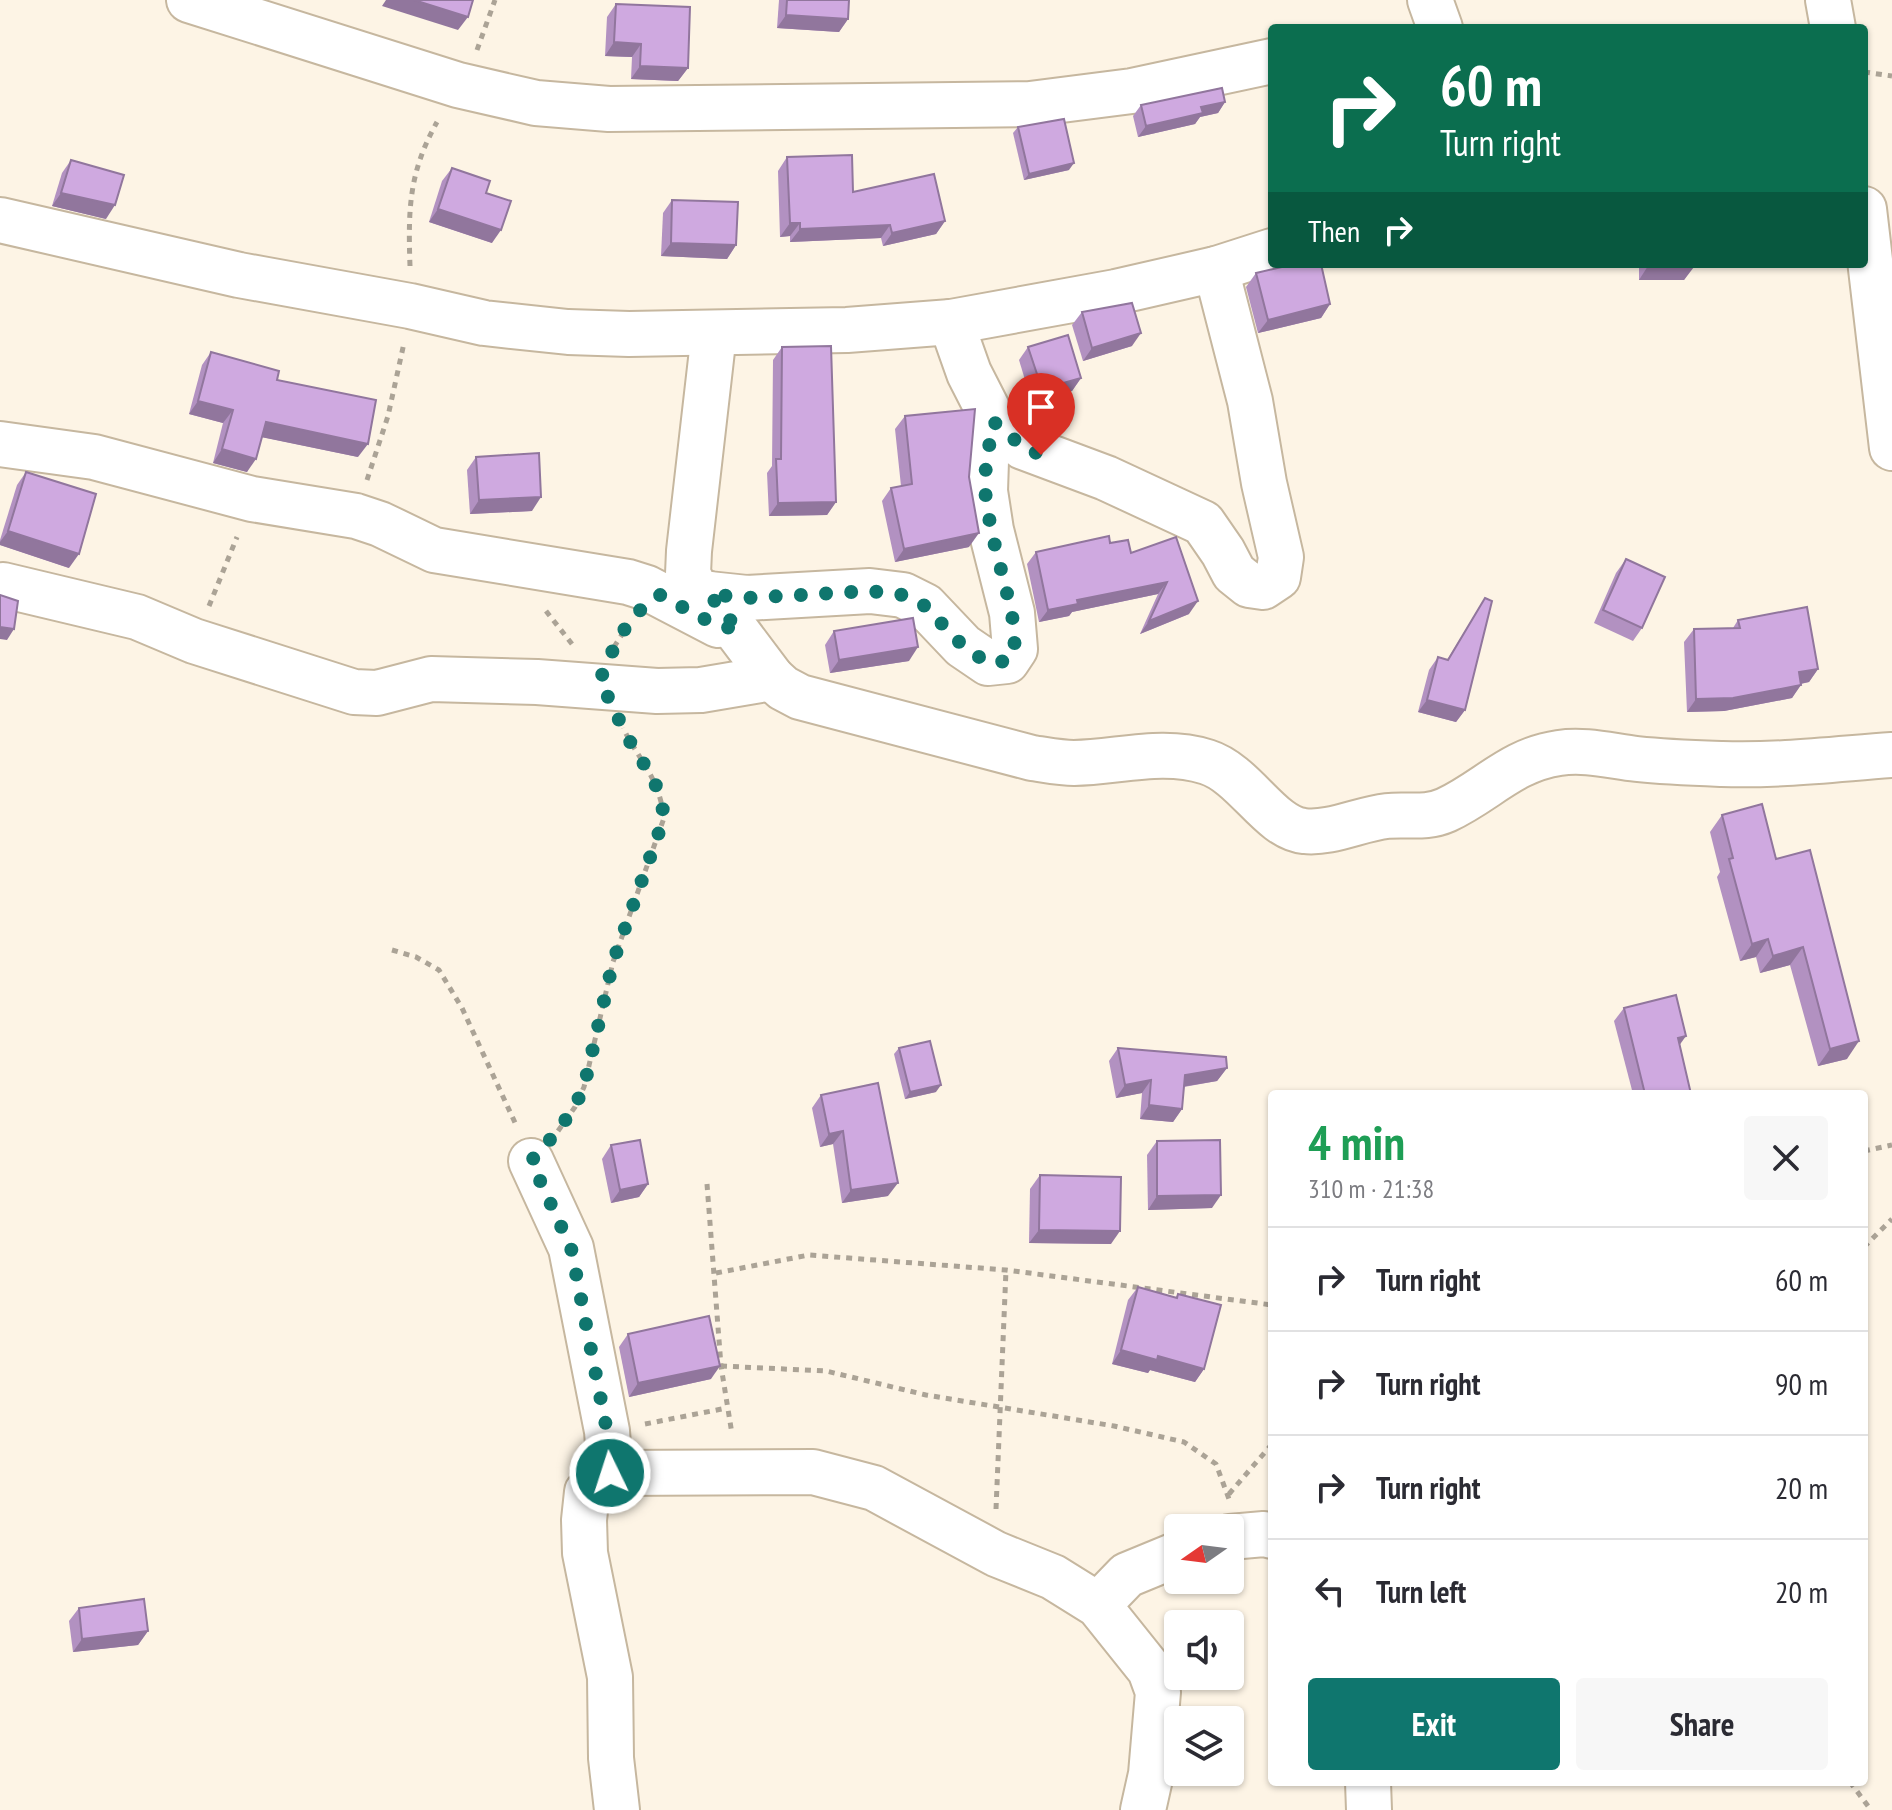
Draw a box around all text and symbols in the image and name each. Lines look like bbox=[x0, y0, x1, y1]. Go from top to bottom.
text: 60 m bbox=[1440, 49, 1542, 121]
icon: right bbox=[1308, 56, 1412, 160]
text: Turn right bbox=[1440, 119, 1561, 166]
icon: right bbox=[1376, 208, 1420, 252]
text: Then bbox=[1308, 211, 1360, 250]
pin bbox=[1007, 373, 1075, 455]
icon: arrive bbox=[1019, 385, 1063, 429]
text: 4 min bbox=[1308, 1111, 1405, 1173]
button: close bbox=[1744, 1116, 1828, 1200]
text: 310 m · 21:38 bbox=[1308, 1172, 1434, 1205]
icon: right bbox=[1308, 1257, 1352, 1301]
text: Turn right bbox=[1376, 1260, 1480, 1299]
text: 60 m bbox=[1775, 1260, 1828, 1299]
icon: right bbox=[1308, 1361, 1352, 1405]
text: Turn right bbox=[1376, 1364, 1480, 1403]
text: 90 m bbox=[1775, 1364, 1828, 1403]
position arrow bbox=[568, 1431, 652, 1515]
icon: right bbox=[1308, 1465, 1352, 1509]
text: Turn right bbox=[1376, 1468, 1480, 1507]
text: 20 m bbox=[1775, 1468, 1828, 1507]
north arrow bbox=[1164, 1514, 1244, 1594]
map controls bbox=[1164, 1514, 1244, 1786]
icon: left bbox=[1308, 1569, 1352, 1613]
text: Turn left bbox=[1376, 1572, 1466, 1611]
text: 20 m bbox=[1775, 1572, 1828, 1611]
button: sound bbox=[1164, 1610, 1244, 1690]
button: Exit bbox=[1308, 1678, 1560, 1770]
button: Share bbox=[1576, 1678, 1828, 1770]
button: layers bbox=[1164, 1706, 1244, 1786]

